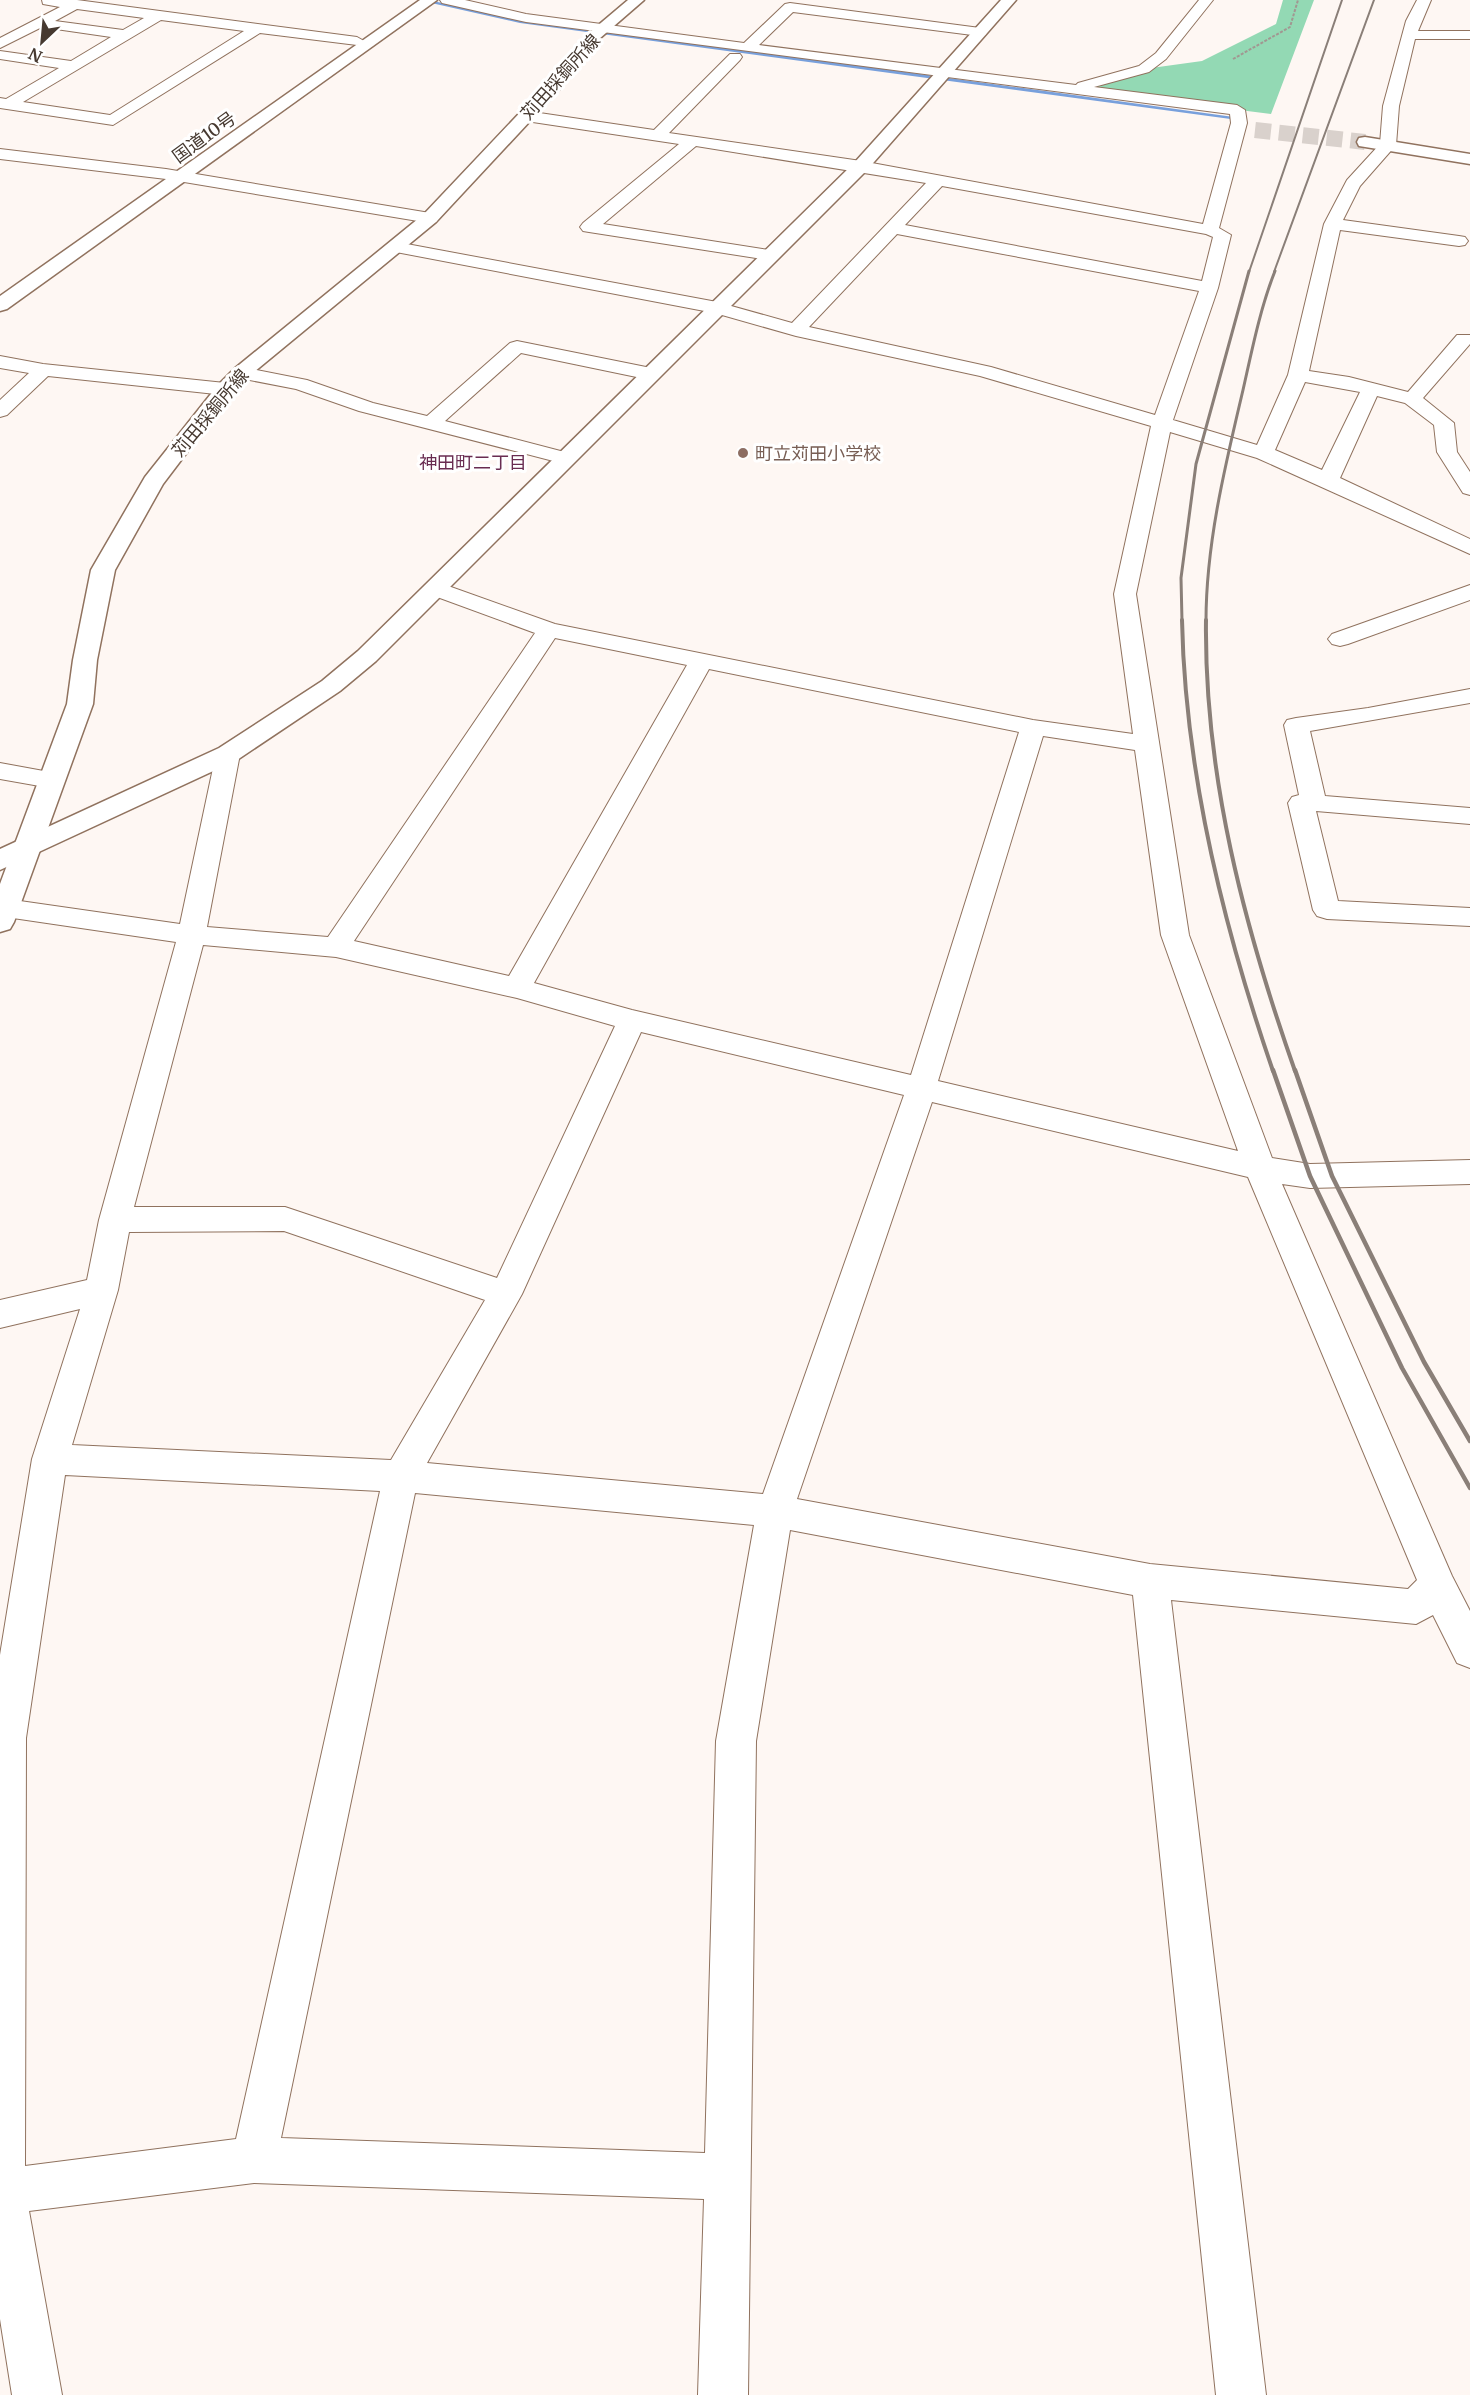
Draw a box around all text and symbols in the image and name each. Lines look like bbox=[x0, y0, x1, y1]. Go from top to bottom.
north arrow bbox=[12, 12, 72, 72]
street label: 苅田採銅所線 bbox=[515, 29, 605, 125]
text: N bbox=[25, 44, 45, 67]
street label: 国道10号 bbox=[168, 106, 240, 168]
street label: 苅田採銅所線 bbox=[166, 364, 254, 462]
place label: 町立苅田小学校 bbox=[755, 442, 881, 465]
marker: 町立苅田小学校 bbox=[736, 446, 750, 460]
district label: 神田町二丁目 bbox=[419, 451, 527, 474]

